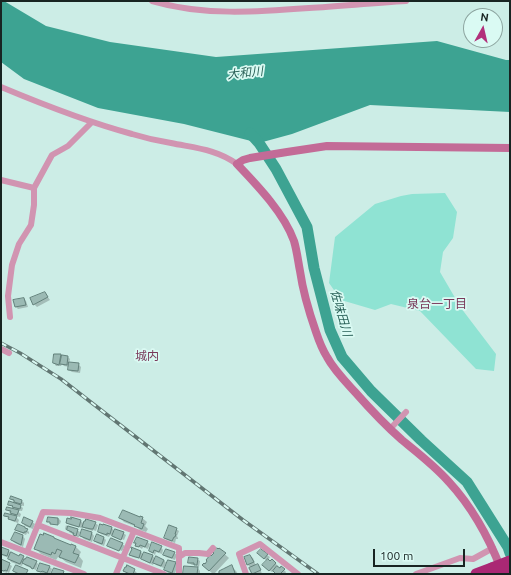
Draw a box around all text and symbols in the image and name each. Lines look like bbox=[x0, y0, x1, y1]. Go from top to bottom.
north arrow bbox=[463, 8, 503, 48]
text: N bbox=[480, 11, 489, 24]
water label: 大和川 bbox=[226, 64, 264, 82]
water label: 佐味田川 bbox=[327, 288, 355, 338]
district label: 泉台一丁目 bbox=[407, 297, 467, 311]
district label: 城内 bbox=[135, 349, 159, 363]
scale bar bbox=[375, 541, 467, 567]
text: 100 m bbox=[380, 549, 413, 562]

